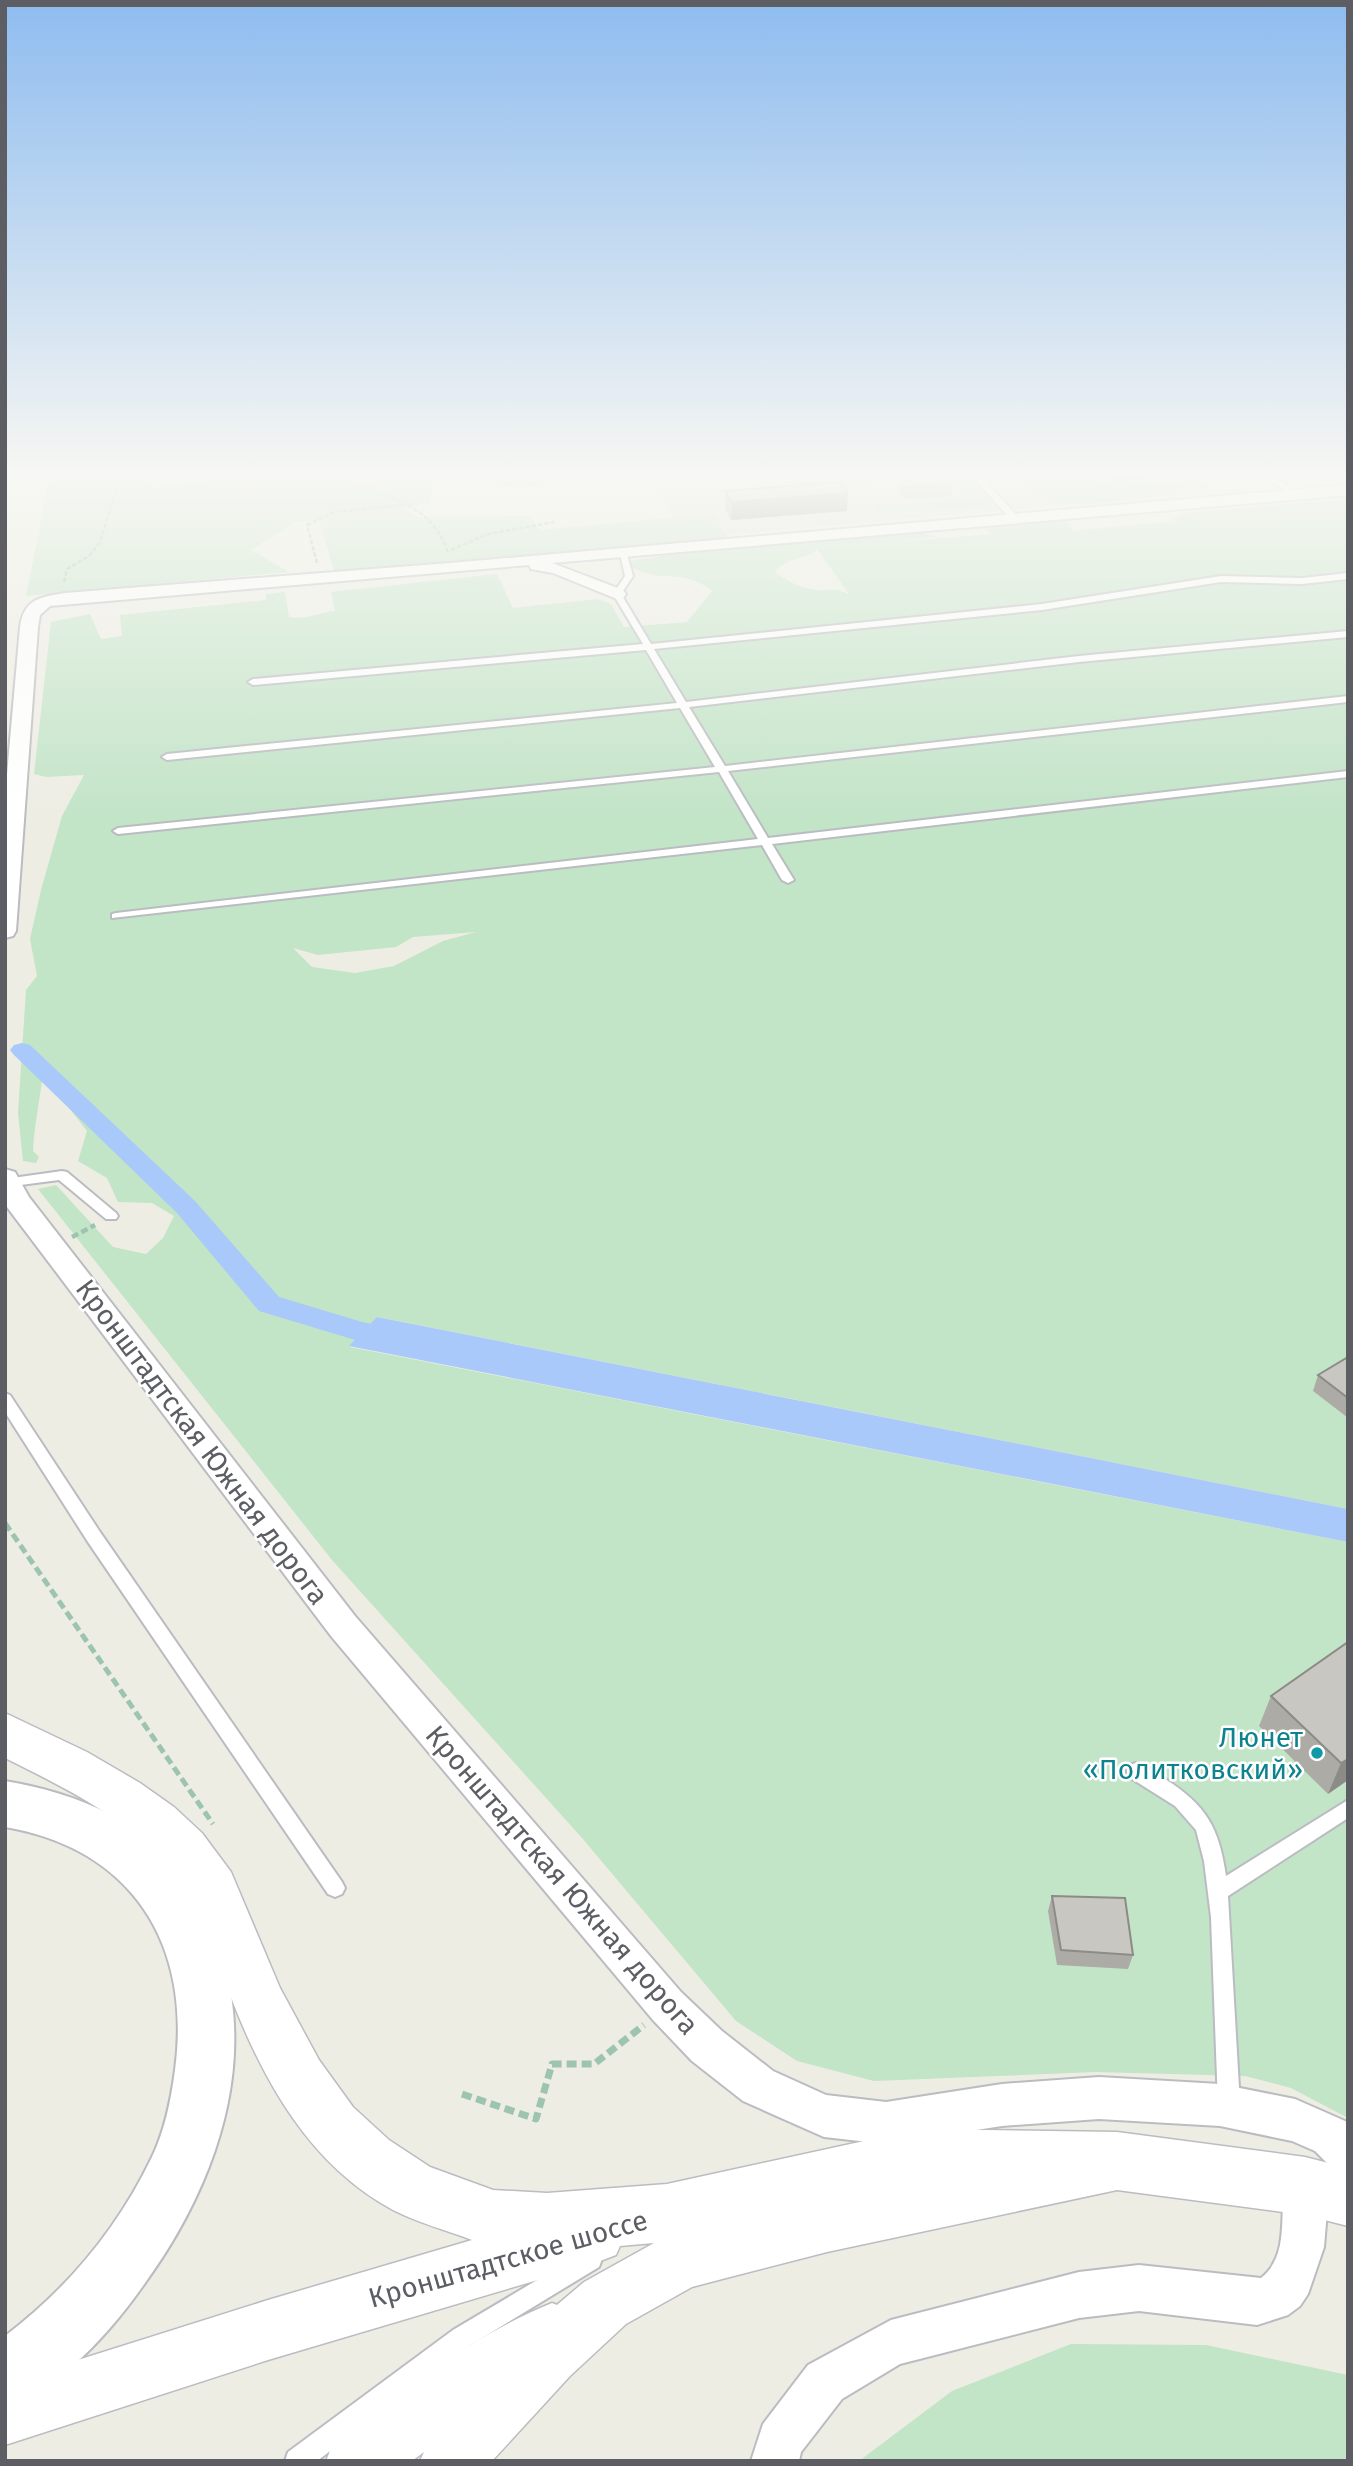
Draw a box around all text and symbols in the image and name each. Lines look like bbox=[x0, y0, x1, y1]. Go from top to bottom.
street label: Кронштадтская Южная дорога bbox=[69, 1273, 335, 1611]
street label: Кронштадтская Южная дорога bbox=[419, 1719, 705, 2041]
place label: Люнет «Политковский» bbox=[1083, 1721, 1303, 1786]
marker: Люнет «Политковский» bbox=[1309, 1745, 1325, 1761]
street label: Кронштадтское шоссе bbox=[365, 2203, 651, 2315]

